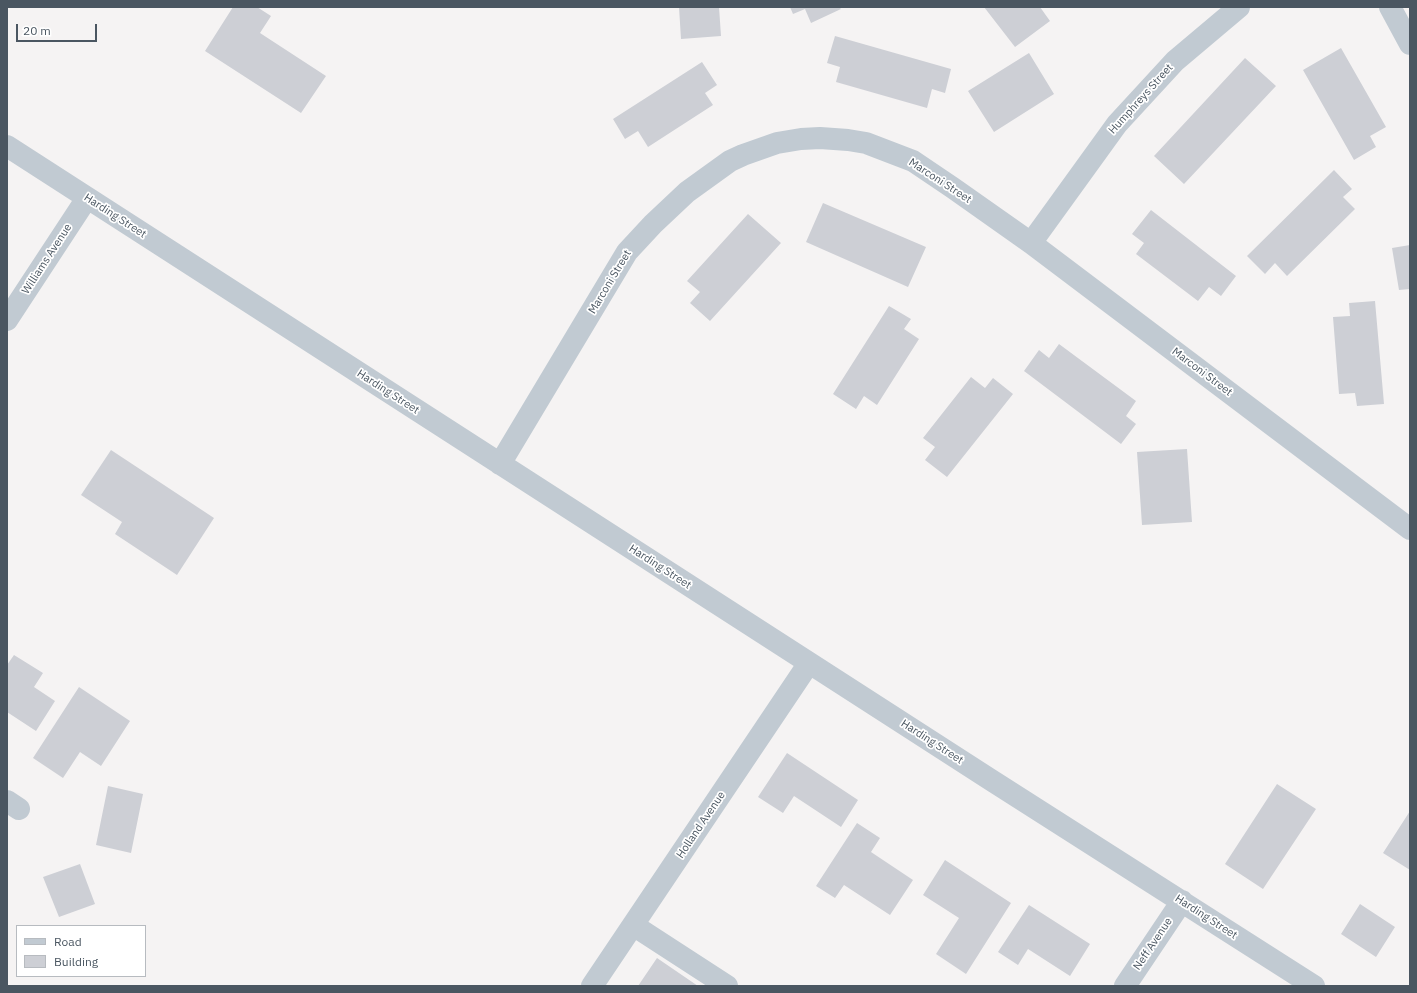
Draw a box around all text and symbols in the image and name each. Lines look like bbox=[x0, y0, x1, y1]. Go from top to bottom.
scale bar bbox=[18, 16, 99, 42]
text: 20 m bbox=[23, 23, 51, 38]
street label: Humphreys Street bbox=[1106, 61, 1176, 137]
street label: Marconi Street bbox=[906, 156, 974, 206]
street label: Harding Street bbox=[81, 191, 149, 241]
street label: Williams Avenue bbox=[19, 221, 75, 297]
street label: Marconi Street bbox=[586, 248, 634, 316]
street label: Marconi Street bbox=[1169, 345, 1235, 399]
street label: Harding Street bbox=[354, 367, 422, 417]
street label: Harding Street bbox=[626, 542, 694, 592]
street label: Harding Street bbox=[898, 717, 966, 767]
street label: Holland Avenue bbox=[674, 789, 728, 861]
street label: Harding Street bbox=[1172, 892, 1240, 942]
street label: Neff Avenue bbox=[1131, 915, 1175, 973]
legend bbox=[16, 925, 146, 977]
text: Road bbox=[54, 934, 82, 949]
text: Building bbox=[54, 954, 98, 969]

